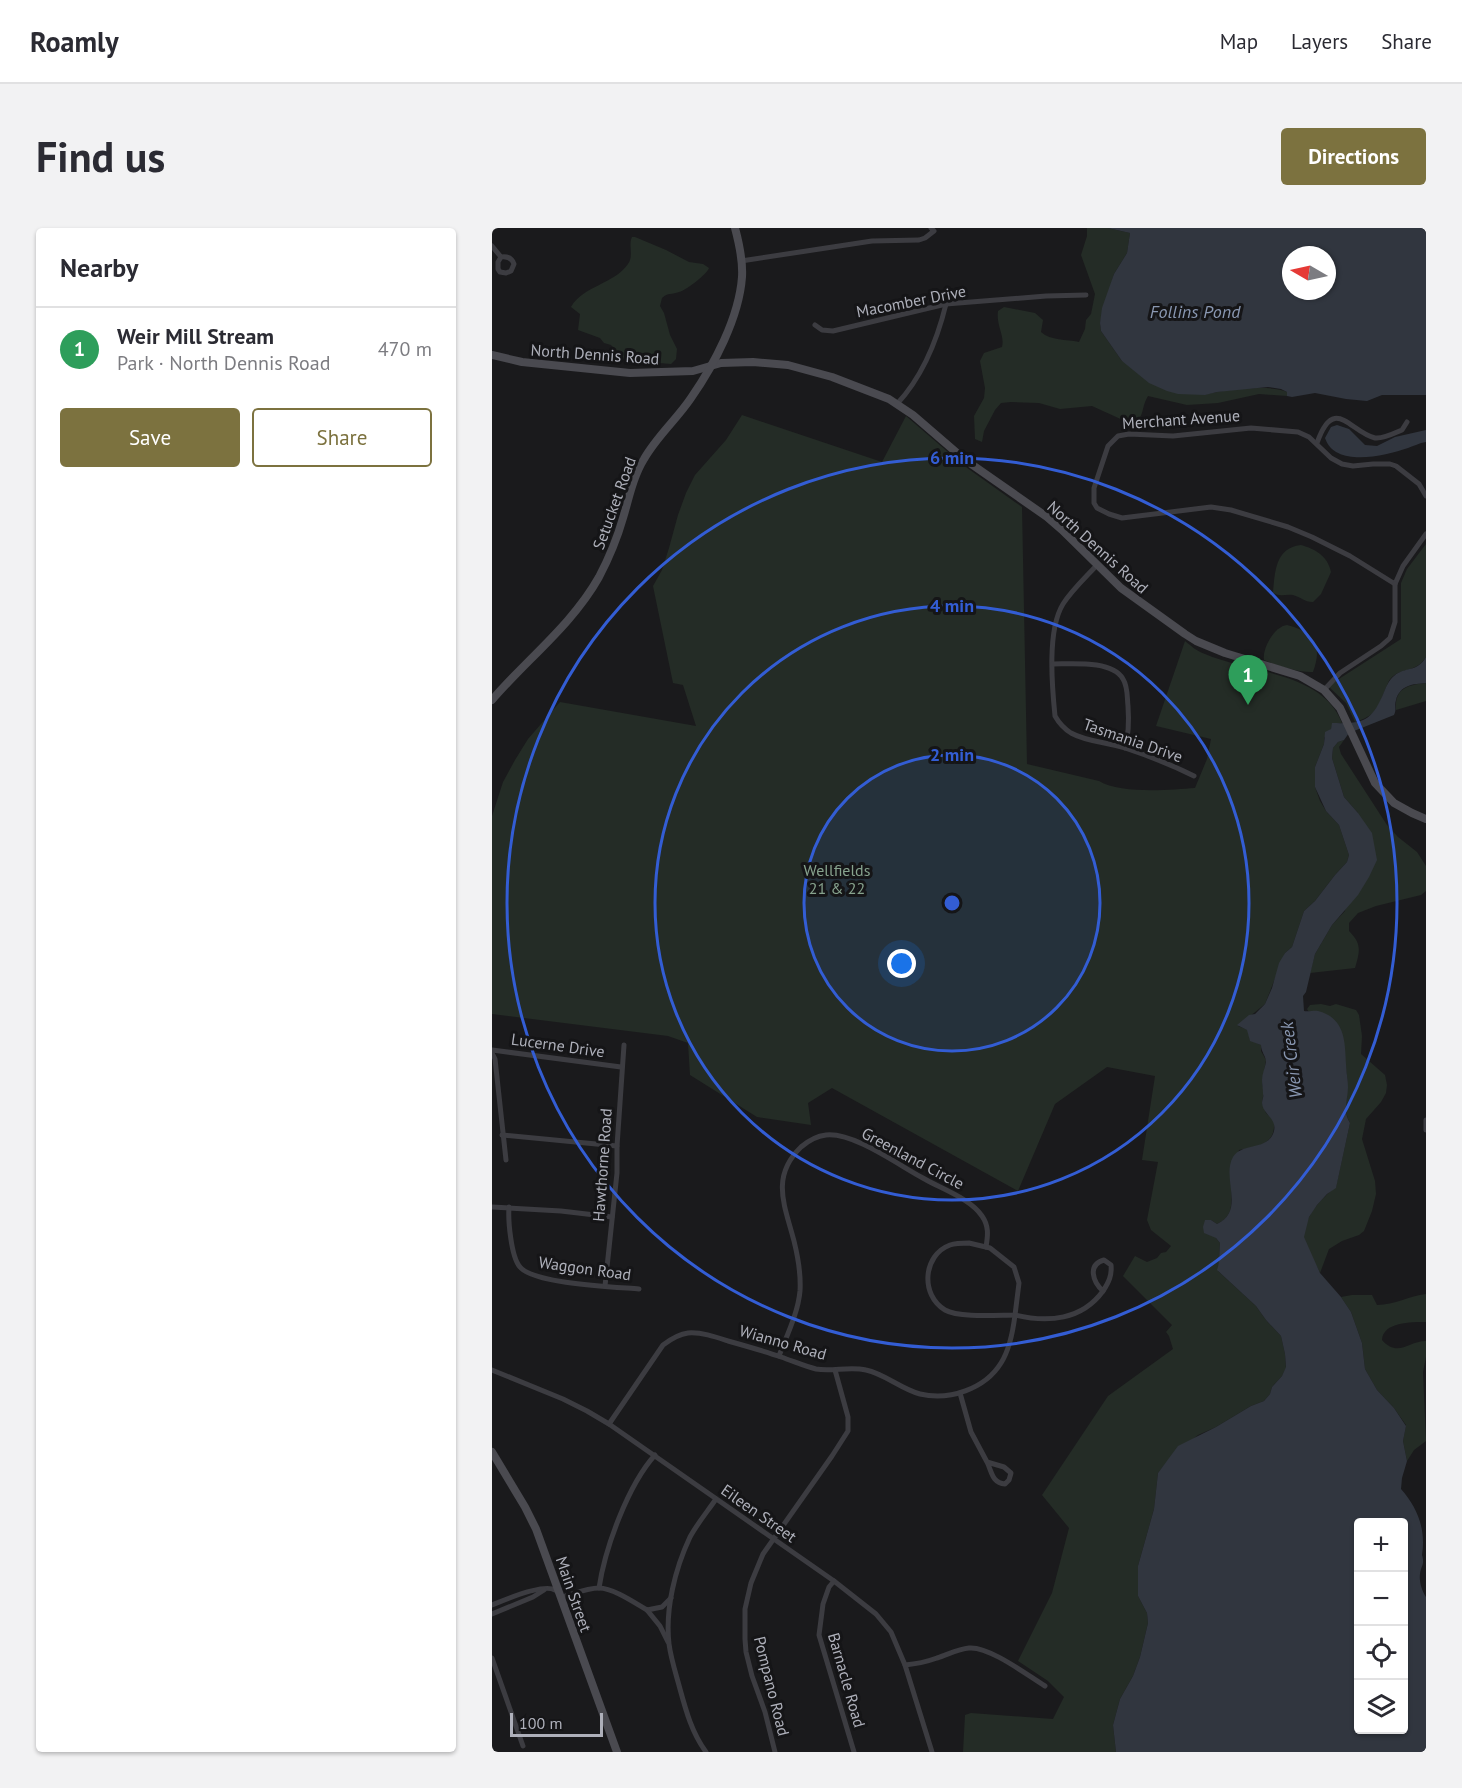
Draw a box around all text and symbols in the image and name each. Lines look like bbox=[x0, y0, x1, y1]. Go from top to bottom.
text: Roamly bbox=[30, 23, 119, 60]
text: Map bbox=[1220, 28, 1258, 55]
text: Layers bbox=[1291, 28, 1348, 55]
text: Share bbox=[1381, 28, 1432, 55]
button: Directions bbox=[1281, 128, 1426, 185]
text: Find us bbox=[36, 129, 165, 184]
north arrow bbox=[1282, 246, 1336, 300]
text: Nearby bbox=[60, 251, 138, 284]
street label: Macomber Drive bbox=[854, 281, 968, 321]
water label: Follins Pond bbox=[1150, 300, 1241, 323]
text: Weir Mill Stream bbox=[117, 322, 274, 350]
text: 1 bbox=[74, 336, 85, 362]
text: 470 m bbox=[378, 336, 432, 362]
street label: North Dennis Road bbox=[530, 340, 660, 368]
text: Park · North Dennis Road bbox=[117, 350, 330, 376]
street label: Merchant Avenue bbox=[1121, 405, 1241, 433]
button: Save bbox=[60, 408, 240, 467]
button: Share bbox=[252, 408, 432, 467]
text: 6 min bbox=[930, 446, 974, 469]
street label: Setucket Road bbox=[588, 454, 640, 552]
street label: North Dennis Road bbox=[1043, 496, 1153, 598]
text: 4 min bbox=[930, 594, 974, 617]
pin: 1 bbox=[1228, 656, 1268, 705]
street label: Tasmania Drive bbox=[1081, 714, 1185, 766]
text: 2 min bbox=[930, 743, 974, 766]
park label: Wellfields 21 & 22 bbox=[804, 860, 871, 898]
centre of rings bbox=[942, 893, 962, 913]
your location bbox=[887, 949, 916, 978]
water label: Weir Creek bbox=[1275, 1019, 1307, 1100]
street label: Lucerne Drive bbox=[510, 1029, 606, 1061]
street label: Hawthorne Road bbox=[588, 1108, 616, 1222]
street label: Greenland Circle bbox=[858, 1123, 968, 1193]
street label: Waggon Road bbox=[537, 1252, 633, 1284]
street label: Wianno Road bbox=[737, 1320, 829, 1364]
street label: Eileen Street bbox=[717, 1480, 801, 1547]
map controls bbox=[1354, 1518, 1408, 1734]
button: + bbox=[1354, 1518, 1408, 1572]
street label: Main Street bbox=[552, 1553, 596, 1635]
button: − bbox=[1354, 1572, 1408, 1626]
button: locate bbox=[1354, 1626, 1408, 1680]
street label: Barnacle Road bbox=[824, 1630, 870, 1730]
street label: Pompano Road bbox=[750, 1634, 794, 1738]
button: layers bbox=[1354, 1680, 1408, 1734]
scale bar bbox=[510, 1710, 603, 1738]
text: 100 m bbox=[519, 1713, 562, 1733]

